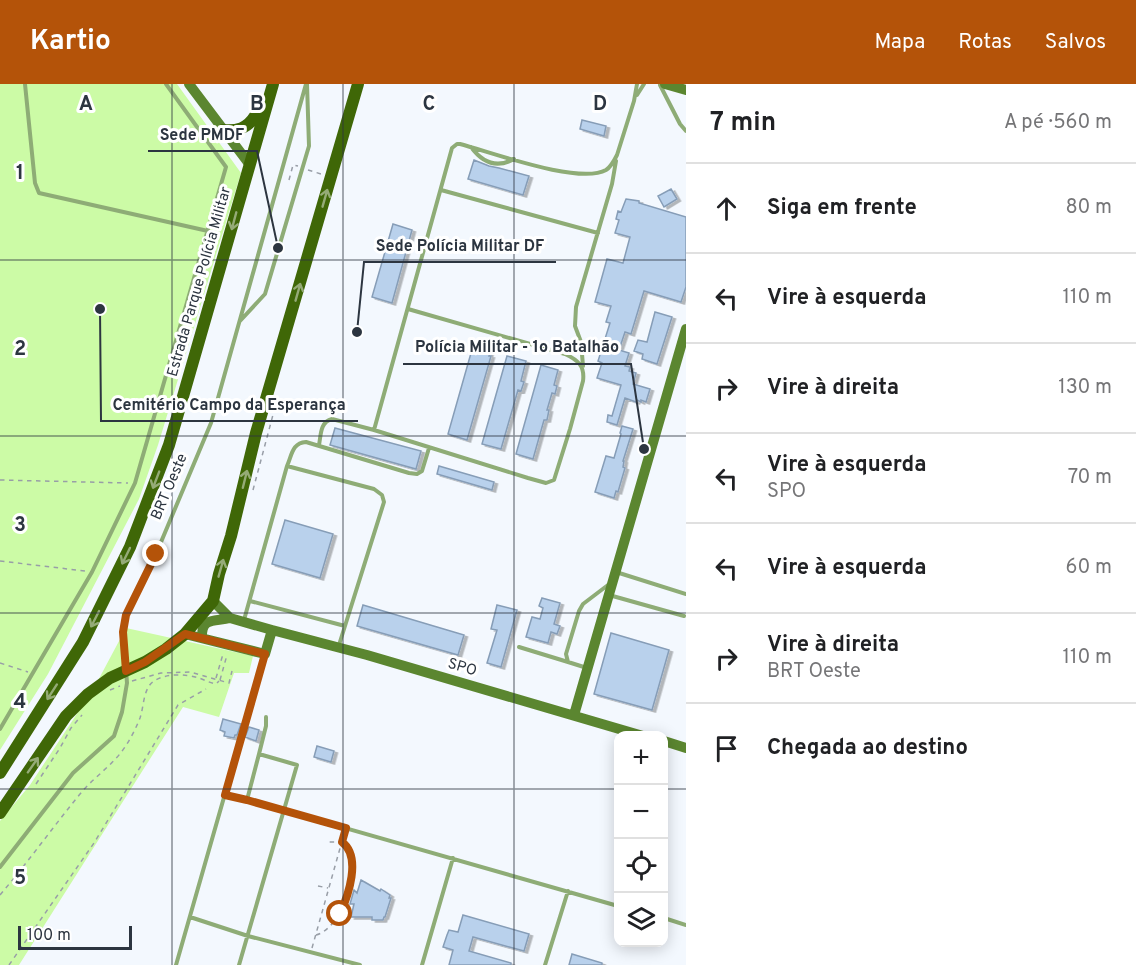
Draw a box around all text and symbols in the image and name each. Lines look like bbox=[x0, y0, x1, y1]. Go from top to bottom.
text: Kartio bbox=[30, 24, 111, 60]
text: Mapa bbox=[875, 29, 925, 56]
text: Rotas bbox=[958, 29, 1012, 56]
text: Salvos bbox=[1045, 29, 1106, 56]
text: A bbox=[79, 92, 93, 118]
text: B bbox=[250, 92, 264, 118]
text: C bbox=[423, 92, 435, 118]
text: D bbox=[593, 92, 607, 118]
text: 7 min bbox=[710, 107, 776, 140]
text: A pé · 560 m bbox=[1004, 110, 1112, 136]
callout: Sede PMDF bbox=[148, 117, 257, 151]
text: Sede PMDF bbox=[160, 126, 244, 146]
text: 1 bbox=[16, 161, 24, 187]
street label: Estrada Parque Polícia Militar bbox=[164, 185, 236, 379]
one-way arrow bbox=[320, 189, 331, 208]
icon: ahead bbox=[710, 192, 743, 225]
text: Siga em frente bbox=[767, 195, 917, 222]
text: 80 m bbox=[1066, 195, 1112, 221]
one-way arrow bbox=[228, 211, 239, 230]
callout: Sede Polícia Militar DF bbox=[364, 228, 556, 262]
text: Sede Polícia Militar DF bbox=[376, 237, 544, 257]
icon: left bbox=[710, 282, 743, 315]
one-way arrow bbox=[293, 283, 304, 302]
text: Vire à esquerda bbox=[767, 285, 926, 312]
text: 110 m bbox=[1063, 285, 1112, 311]
callout: Polícia Militar - 1o Batalhão bbox=[403, 330, 631, 364]
text: 2 bbox=[14, 337, 26, 363]
text: Polícia Militar - 1o Batalhão bbox=[415, 338, 619, 358]
icon: right bbox=[710, 372, 743, 405]
text: Vire à direita bbox=[767, 375, 899, 402]
text: 130 m bbox=[1058, 375, 1112, 401]
callout: Cemitério Campo da Esperança bbox=[101, 387, 358, 421]
text: Cemitério Campo da Esperança bbox=[112, 396, 346, 416]
street label: BRT Oeste bbox=[148, 451, 192, 523]
text: Vire à esquerda bbox=[767, 452, 926, 479]
icon: left bbox=[710, 462, 743, 495]
text: 70 m bbox=[1068, 465, 1112, 491]
one-way arrow bbox=[150, 470, 161, 489]
one-way arrow bbox=[239, 470, 251, 489]
text: SPO bbox=[767, 479, 806, 505]
text: 3 bbox=[14, 513, 26, 539]
route end bbox=[142, 540, 168, 566]
one-way arrow bbox=[120, 546, 131, 564]
icon: left bbox=[710, 552, 743, 585]
text: Vire à esquerda bbox=[767, 555, 926, 582]
text: 60 m bbox=[1066, 555, 1112, 581]
one-way arrow bbox=[216, 559, 227, 578]
one-way arrow bbox=[89, 609, 100, 627]
text: Vire à direita bbox=[767, 632, 899, 659]
icon: right bbox=[710, 642, 743, 675]
text: 110 m bbox=[1063, 645, 1112, 671]
street label: SPO bbox=[445, 655, 479, 681]
text: BRT Oeste bbox=[767, 659, 861, 685]
one-way arrow bbox=[46, 683, 58, 700]
text: 4 bbox=[14, 690, 26, 716]
map controls bbox=[614, 731, 668, 947]
button: + bbox=[614, 731, 668, 785]
icon: arrive bbox=[710, 732, 743, 765]
text: Chegada ao destino bbox=[767, 735, 968, 762]
one-way arrow bbox=[27, 757, 39, 773]
button: − bbox=[614, 785, 668, 839]
button: locate bbox=[614, 839, 668, 893]
text: 5 bbox=[14, 866, 26, 892]
button: layers bbox=[614, 893, 668, 947]
route start bbox=[326, 900, 352, 926]
scale bar bbox=[18, 923, 132, 950]
text: 100 m bbox=[27, 926, 71, 946]

